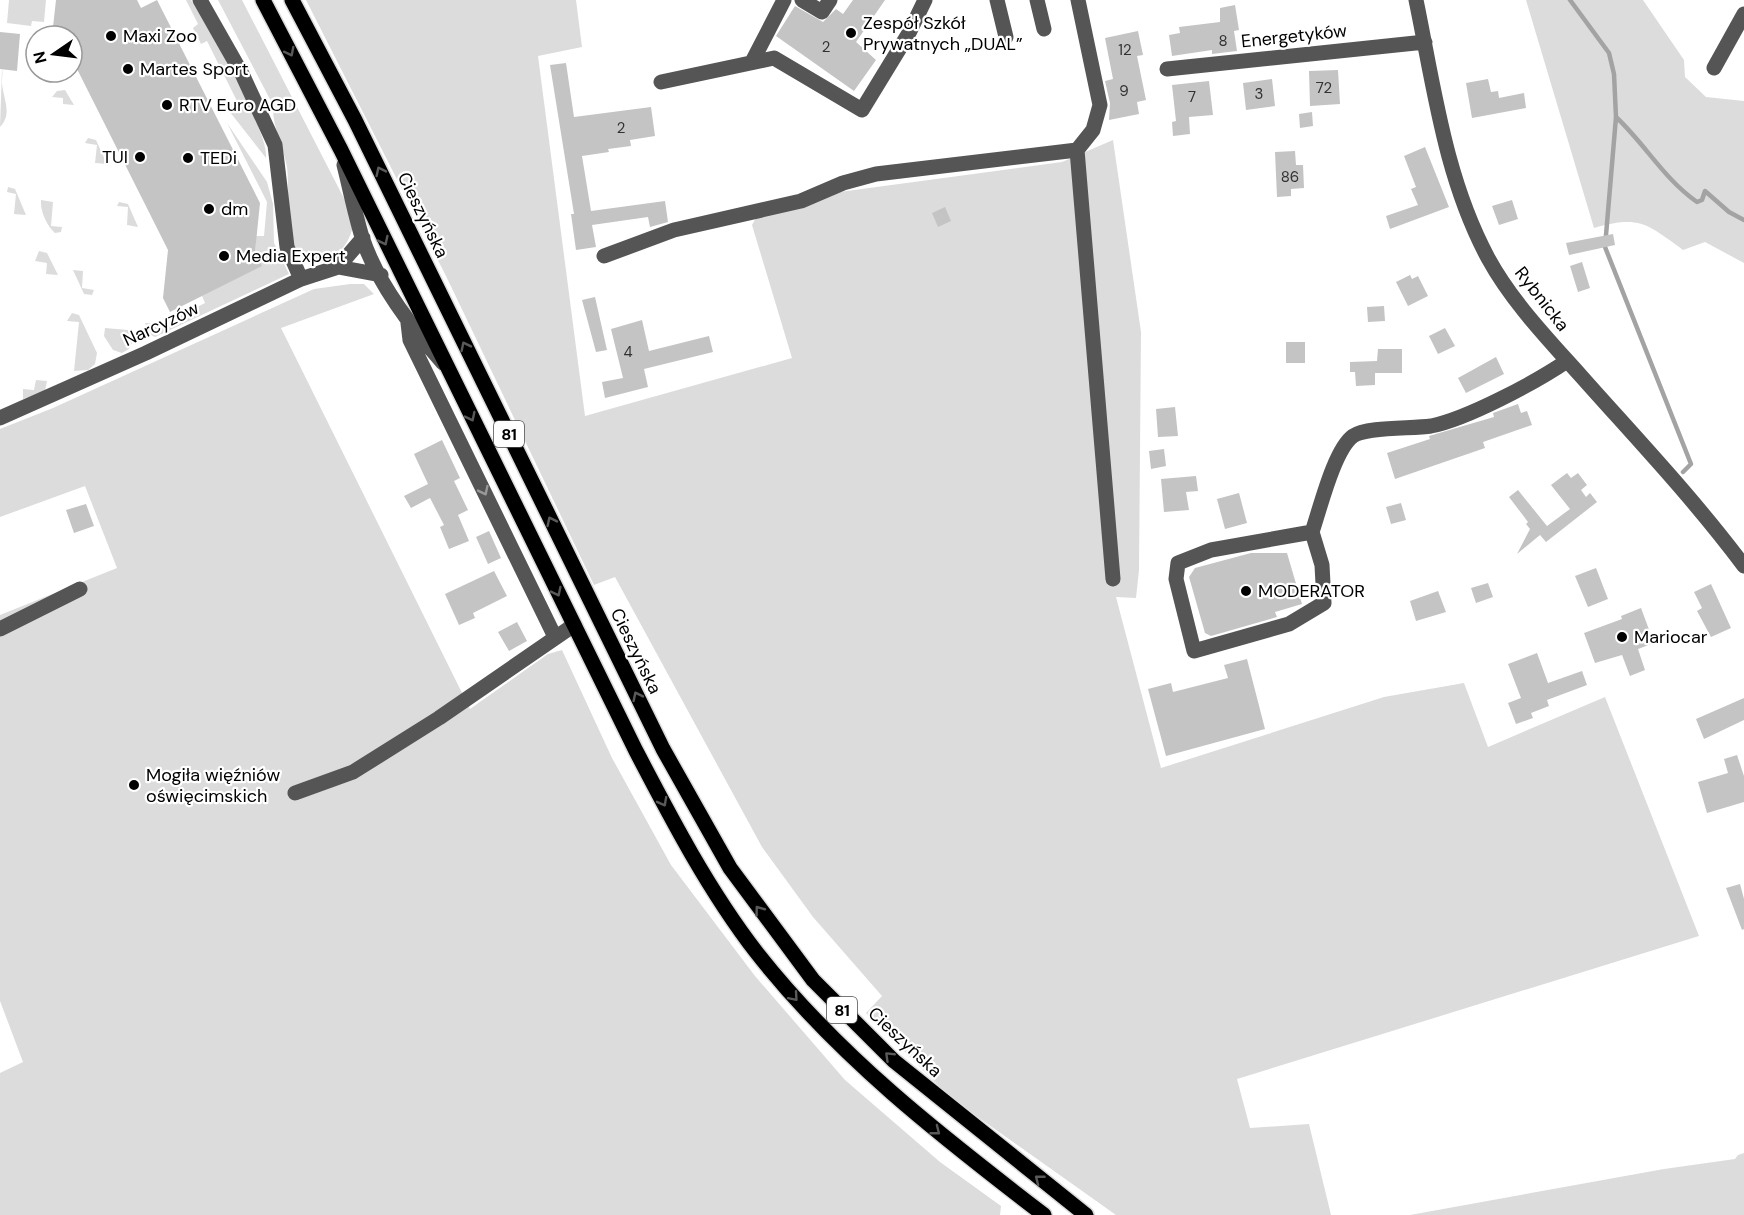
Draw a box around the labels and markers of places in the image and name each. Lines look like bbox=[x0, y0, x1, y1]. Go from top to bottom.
place label: Zespół Szkół Prywatnych „DUAL” bbox=[863, 11, 1023, 56]
place label: Maxi Zoo bbox=[123, 24, 197, 48]
marker: Zespół Szkół Prywatnych „DUAL” bbox=[844, 26, 858, 40]
marker: Maxi Zoo bbox=[104, 29, 118, 43]
place label: Martes Sport bbox=[140, 57, 249, 81]
marker: Martes Sport bbox=[121, 62, 135, 76]
place label: RTV Euro AGD bbox=[179, 93, 296, 117]
marker: RTV Euro AGD bbox=[160, 98, 174, 112]
place label: TUI bbox=[102, 145, 128, 169]
place label: TEDi bbox=[200, 146, 237, 170]
marker: TUI bbox=[133, 150, 147, 164]
marker: TEDi bbox=[181, 151, 195, 165]
place label: dm bbox=[221, 197, 248, 221]
marker: dm bbox=[202, 202, 216, 216]
place label: Media Expert bbox=[236, 244, 346, 268]
marker: Media Expert bbox=[217, 249, 231, 263]
place label: MODERATOR bbox=[1258, 579, 1365, 603]
marker: MODERATOR bbox=[1239, 584, 1253, 598]
place label: Mariocar bbox=[1634, 625, 1708, 649]
marker: Mariocar bbox=[1615, 630, 1629, 644]
place label: Mogiła więźniów oświęcimskich bbox=[146, 763, 280, 808]
marker: Mogiła więźniów oświęcimskich bbox=[127, 778, 141, 792]

